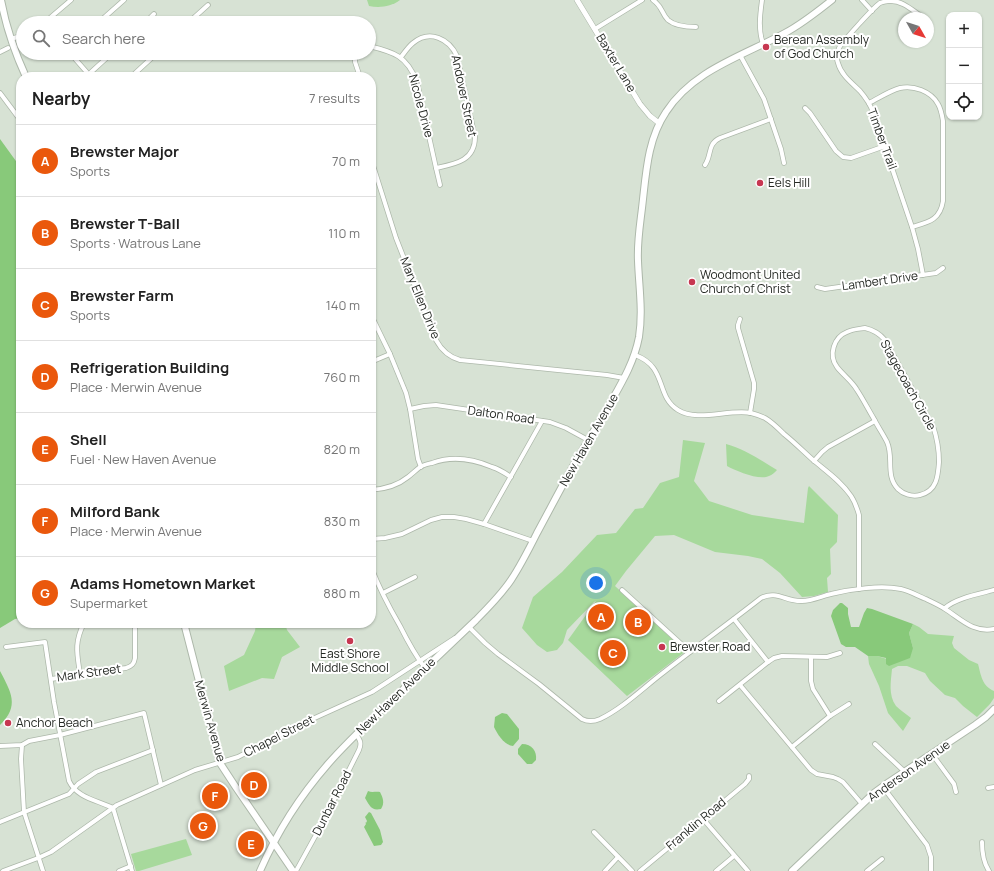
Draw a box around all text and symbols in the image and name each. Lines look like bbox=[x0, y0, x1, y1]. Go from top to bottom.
north arrow bbox=[898, 12, 934, 48]
map controls bbox=[946, 12, 982, 120]
button: + bbox=[946, 12, 982, 48]
search box bbox=[16, 16, 376, 60]
icon: search bbox=[30, 27, 52, 49]
text: Search here bbox=[62, 28, 145, 49]
street label: Baxter Lane bbox=[592, 30, 641, 95]
place label: Berean Assembly of God Church bbox=[774, 31, 870, 62]
marker: Berean Assembly of God Church bbox=[761, 42, 771, 52]
button: − bbox=[946, 48, 982, 84]
street label: Andover Street bbox=[447, 53, 482, 139]
street label: Nicole Drive bbox=[405, 72, 438, 139]
button: locate bbox=[946, 84, 982, 120]
text: Nearby bbox=[32, 87, 90, 110]
text: 7 results bbox=[309, 89, 360, 107]
street label: Timber Trail bbox=[864, 106, 901, 172]
text: Brewster Major bbox=[70, 141, 179, 162]
text: A bbox=[41, 152, 49, 170]
text: 70 m bbox=[332, 152, 360, 170]
text: Sports bbox=[70, 162, 110, 180]
place label: Eels Hill bbox=[768, 174, 810, 191]
marker: Eels Hill bbox=[755, 178, 765, 188]
text: Brewster T-Ball bbox=[70, 213, 180, 234]
text: B bbox=[41, 224, 49, 242]
text: 110 m bbox=[328, 224, 360, 242]
text: Sports · Watrous Lane bbox=[70, 234, 201, 252]
street label: Mary Ellen Drive bbox=[396, 254, 445, 341]
place label: Woodmont United Church of Christ bbox=[700, 266, 800, 297]
street label: Lambert Drive bbox=[841, 267, 919, 294]
marker: Woodmont United Church of Christ bbox=[687, 277, 697, 287]
text: Brewster Farm bbox=[70, 285, 174, 306]
text: C bbox=[40, 296, 50, 314]
text: 140 m bbox=[326, 296, 360, 314]
text: Sports bbox=[70, 306, 110, 324]
street label: Stagecoach Circle bbox=[876, 336, 940, 433]
text: Refrigeration Building bbox=[70, 357, 229, 378]
text: D bbox=[40, 368, 50, 386]
text: 760 m bbox=[324, 368, 360, 386]
text: Place · Merwin Avenue bbox=[70, 378, 202, 396]
street label: New Haven Avenue bbox=[555, 390, 622, 489]
street label: Dalton Road bbox=[467, 401, 536, 428]
text: Shell bbox=[70, 429, 107, 450]
text: E bbox=[41, 440, 49, 458]
text: 820 m bbox=[323, 440, 360, 458]
text: Fuel · New Haven Avenue bbox=[70, 450, 216, 468]
text: Milford Bank bbox=[70, 501, 160, 522]
text: F bbox=[42, 512, 48, 530]
text: 830 m bbox=[324, 512, 360, 530]
text: Place · Merwin Avenue bbox=[70, 522, 202, 540]
text: Adams Hometown Market bbox=[70, 573, 255, 594]
your location bbox=[586, 573, 606, 593]
text: G bbox=[40, 584, 50, 602]
text: 880 m bbox=[323, 584, 360, 602]
text: Supermarket bbox=[70, 594, 148, 612]
pin: A bbox=[588, 602, 614, 632]
pin: B bbox=[625, 607, 651, 637]
marker: East Shore Middle School bbox=[345, 636, 355, 646]
pin: C bbox=[600, 638, 626, 668]
place label: Brewster Road bbox=[670, 638, 750, 655]
marker: Brewster Road bbox=[657, 642, 667, 652]
place label: East Shore Middle School bbox=[311, 645, 389, 676]
street label: New Haven Avenue bbox=[352, 653, 439, 738]
street label: Mark Street bbox=[56, 660, 122, 685]
street label: Merwin Avenue bbox=[191, 678, 230, 764]
street label: Chapel Street bbox=[241, 710, 317, 761]
place label: Anchor Beach bbox=[16, 714, 93, 731]
marker: Anchor Beach bbox=[3, 718, 13, 728]
street label: Anderson Avenue bbox=[864, 736, 953, 805]
street label: Dunbar Road bbox=[308, 767, 355, 838]
pin: D bbox=[241, 770, 267, 800]
pin: F bbox=[202, 781, 228, 811]
street label: Franklin Road bbox=[662, 793, 729, 854]
pin: G bbox=[190, 811, 216, 841]
pin: E bbox=[238, 829, 264, 859]

